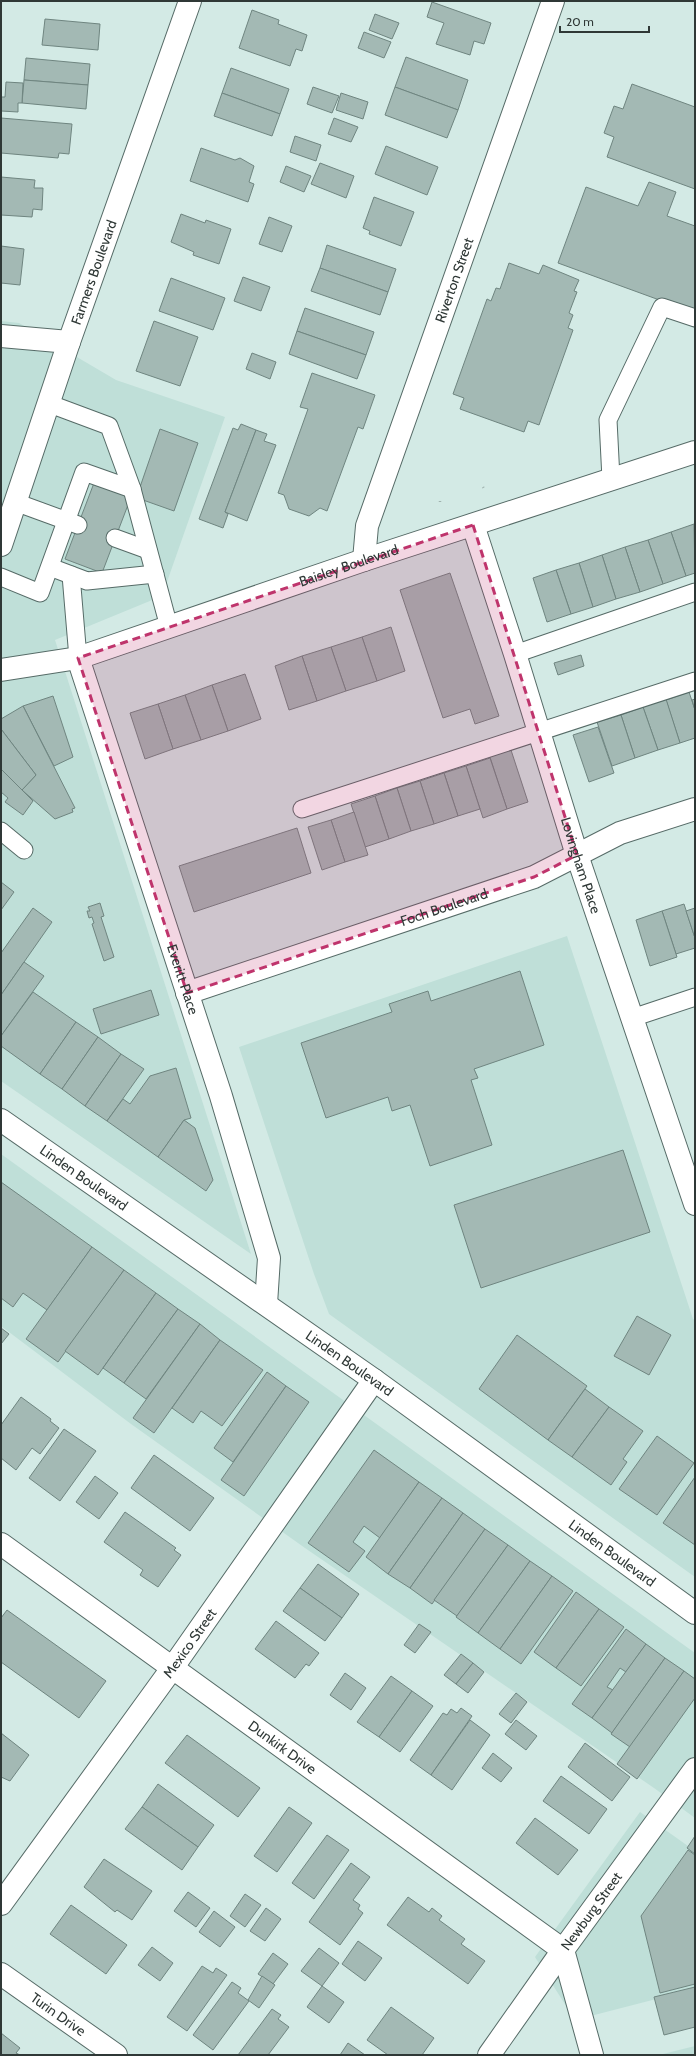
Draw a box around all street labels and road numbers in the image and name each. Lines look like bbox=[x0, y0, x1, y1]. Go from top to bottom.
street label: Farmers Boulevard bbox=[67, 218, 121, 327]
street label: Riverton Street bbox=[431, 235, 478, 325]
street label: Baisley Boulevard bbox=[297, 540, 401, 591]
street label: Lovingham Place bbox=[557, 815, 605, 916]
street label: Foch Boulevard bbox=[398, 884, 490, 930]
street label: Everitt Place bbox=[163, 942, 203, 1017]
street label: Linden Boulevard bbox=[36, 1141, 131, 1215]
street label: Linden Boulevard bbox=[302, 1326, 397, 1400]
street label: Linden Boulevard bbox=[565, 1515, 659, 1590]
street label: Mexico Street bbox=[159, 1605, 221, 1681]
street label: Dunkirk Drive bbox=[245, 1717, 320, 1778]
street label: Newburg Street bbox=[557, 1868, 626, 1954]
street label: Turin Drive bbox=[27, 1989, 89, 2040]

